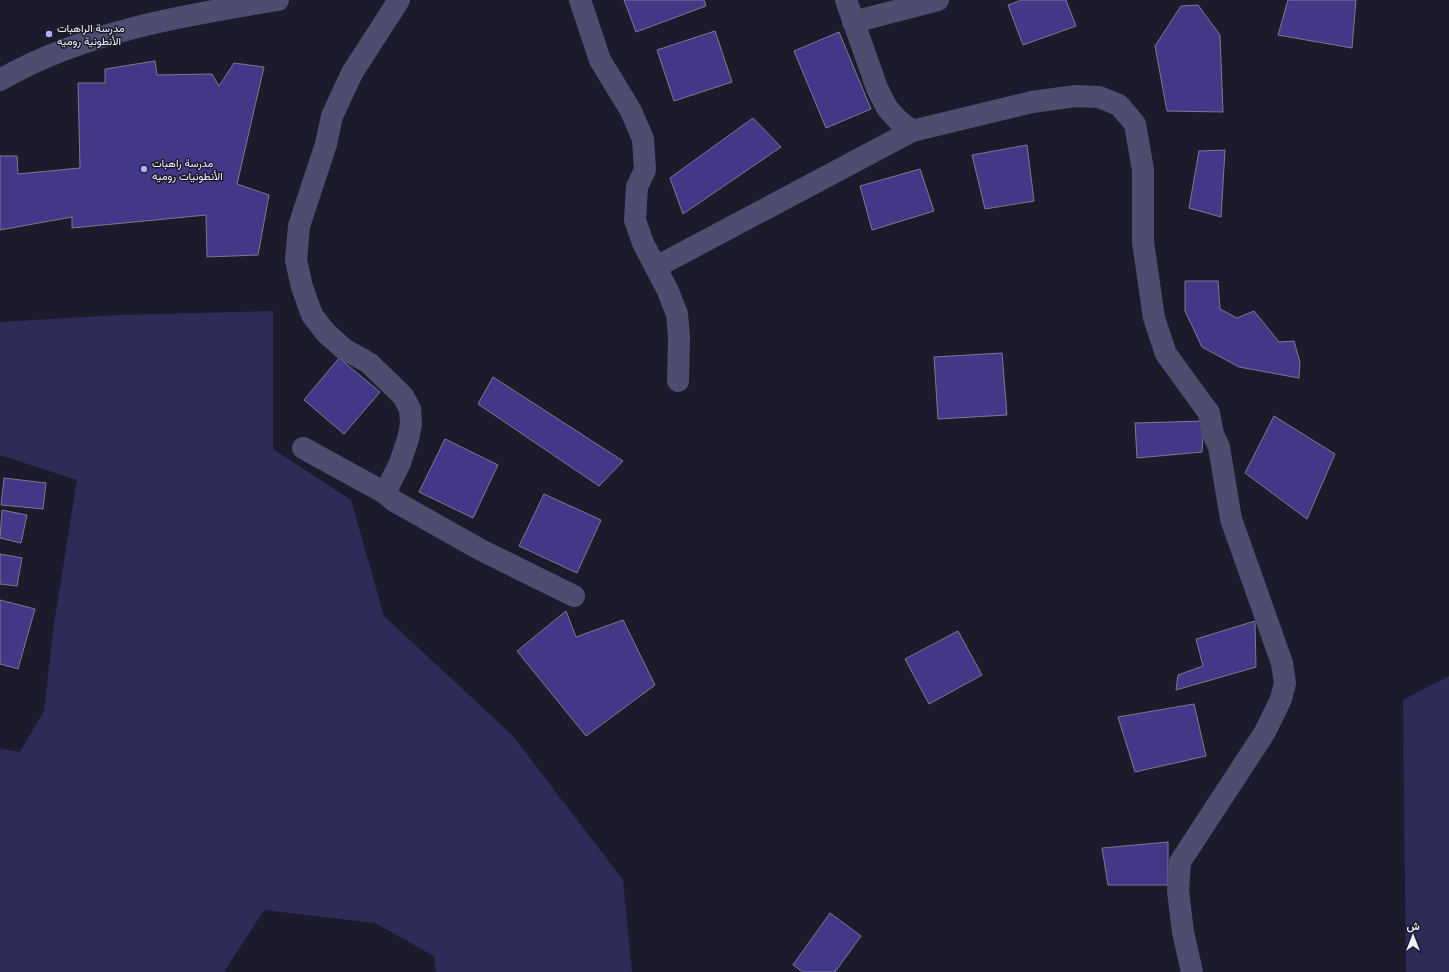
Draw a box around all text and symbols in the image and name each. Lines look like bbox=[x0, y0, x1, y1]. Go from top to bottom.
place label: مدرسة الراهبات الأنطونية روميه bbox=[57, 21, 125, 48]
marker: مدرسة الراهبات الأنطونية روميه bbox=[44, 29, 54, 39]
place label: مدرسة راهبات الأنطونيات روميه bbox=[152, 156, 223, 183]
marker: مدرسة راهبات الأنطونيات روميه bbox=[139, 164, 149, 174]
north arrow bbox=[1393, 916, 1433, 956]
text: ش bbox=[1406, 919, 1420, 933]

